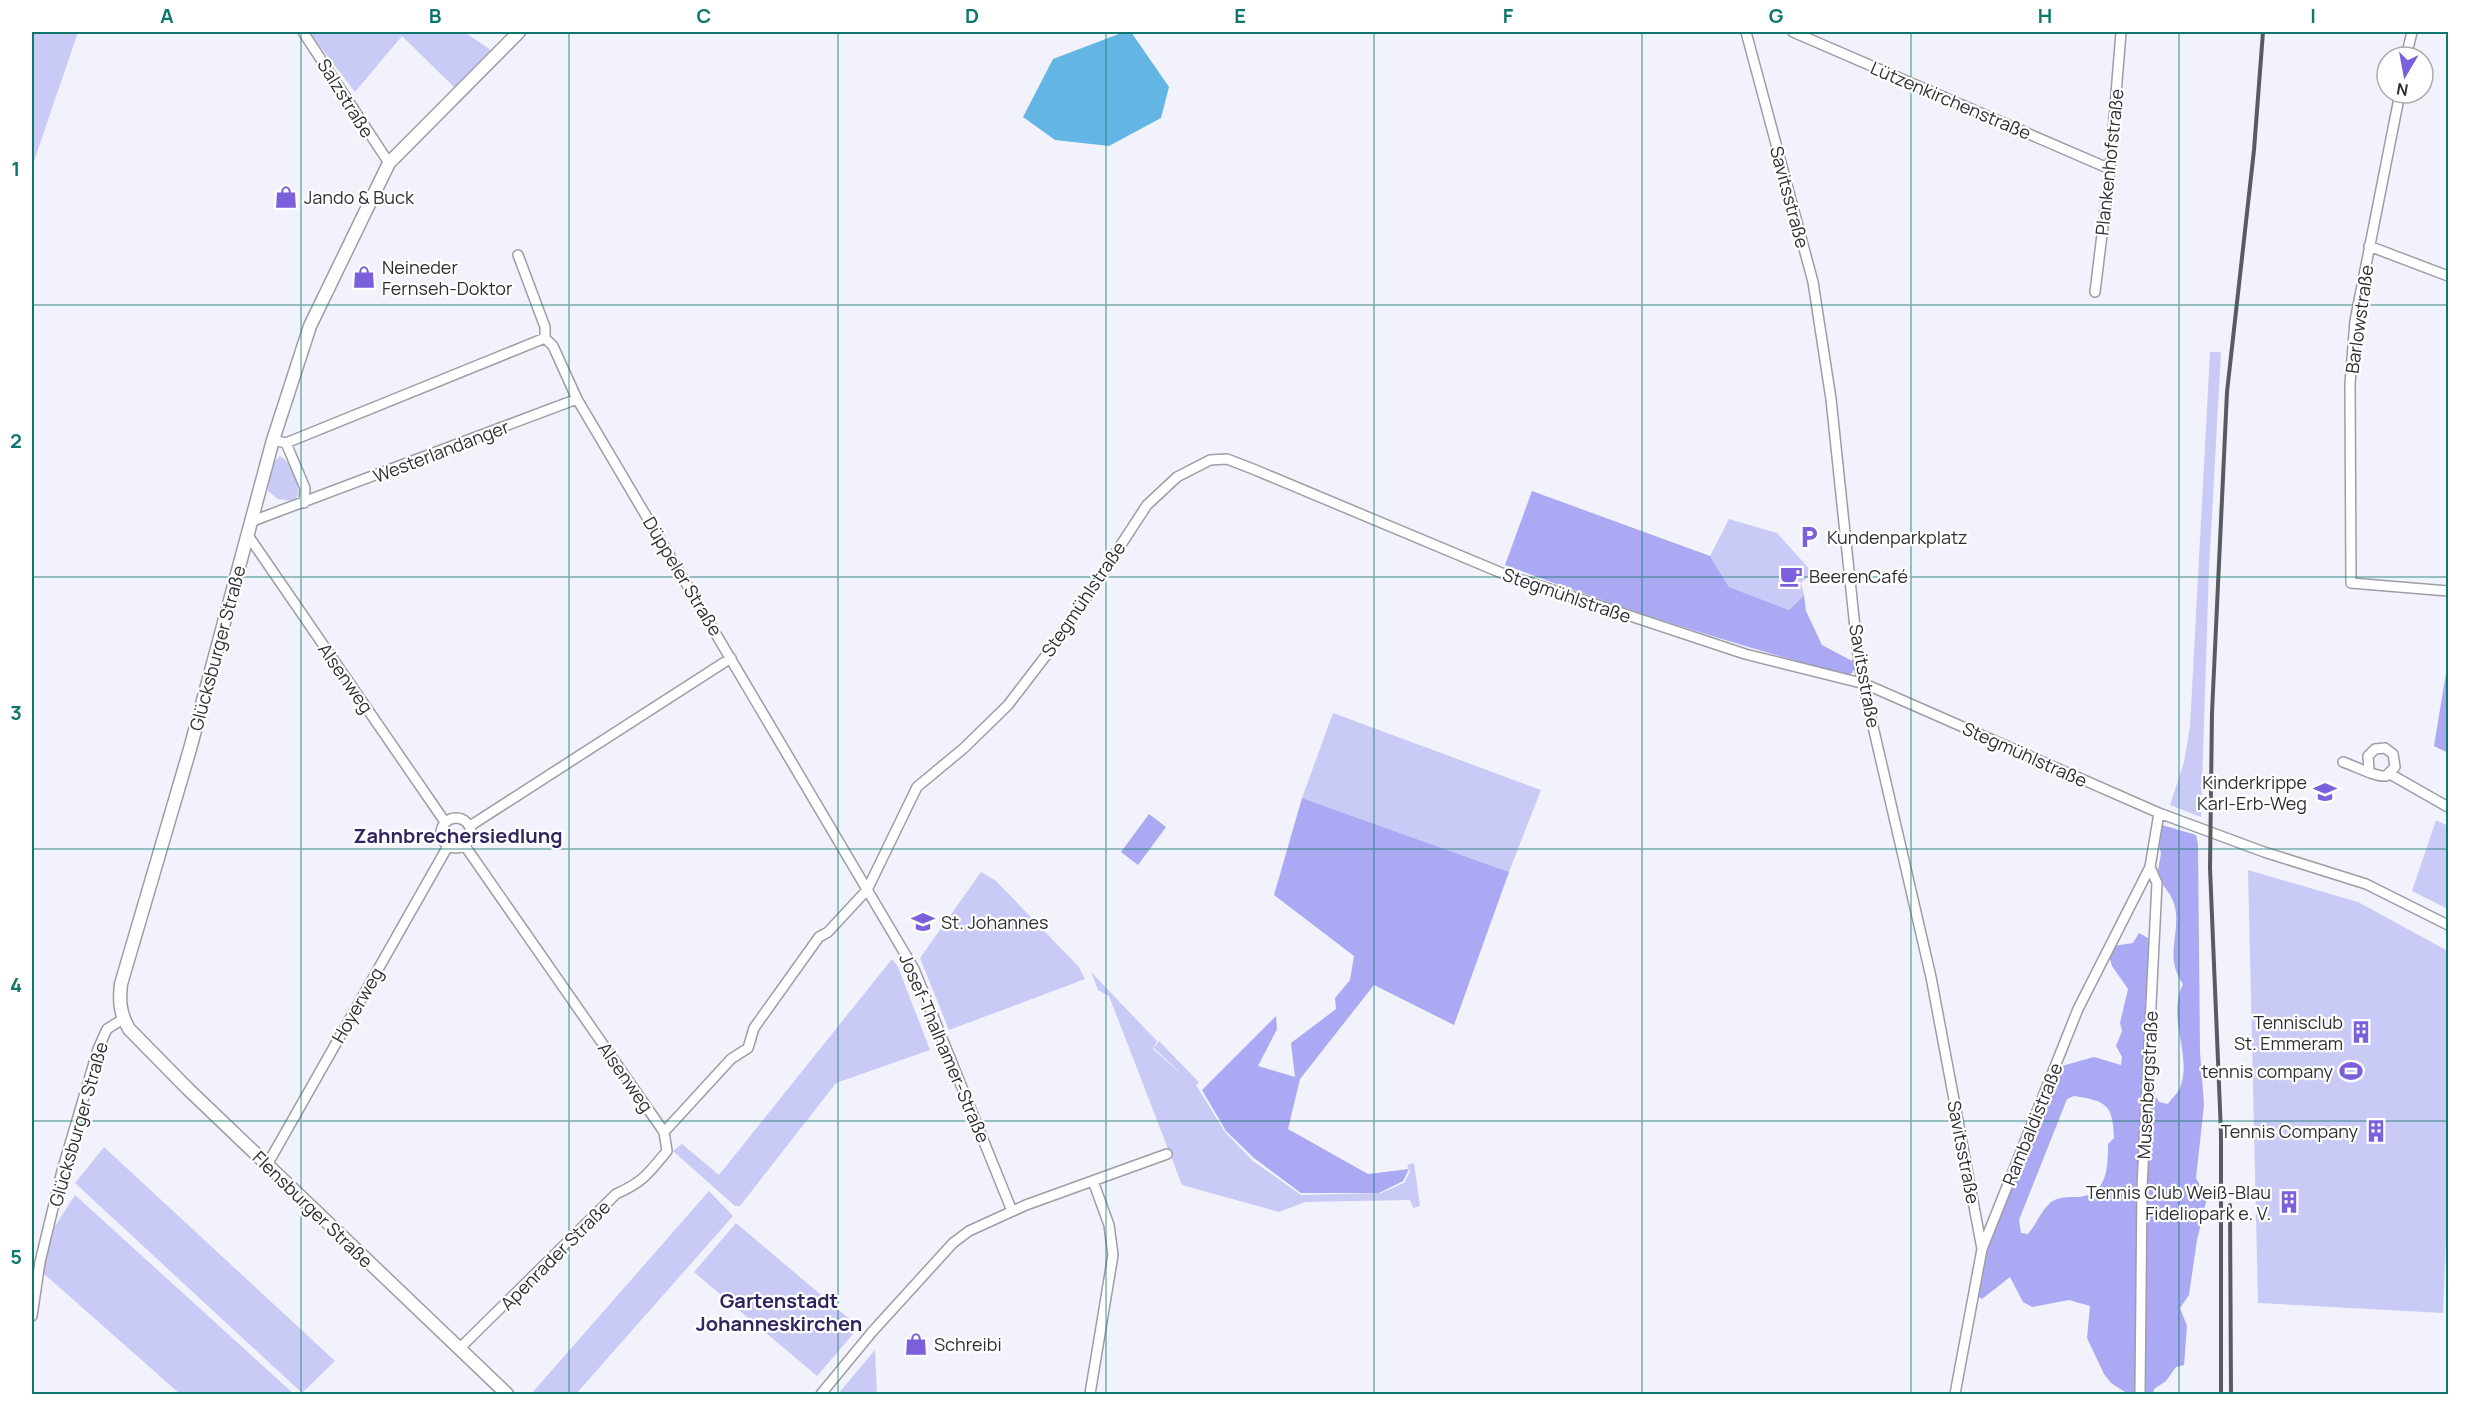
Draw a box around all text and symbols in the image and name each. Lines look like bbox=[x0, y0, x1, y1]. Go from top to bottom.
text: A bbox=[160, 2, 174, 29]
text: B bbox=[429, 2, 442, 29]
text: C bbox=[697, 2, 711, 29]
text: D bbox=[965, 2, 979, 29]
text: E bbox=[1234, 2, 1246, 29]
text: F bbox=[1503, 2, 1514, 29]
text: G bbox=[1769, 2, 1784, 29]
text: H bbox=[2038, 2, 2052, 29]
text: I bbox=[2310, 2, 2316, 29]
north arrow bbox=[2375, 45, 2435, 105]
street label: Salzstraße bbox=[312, 54, 380, 142]
street label: Lützenkirchenstraße bbox=[1867, 55, 2035, 145]
text: N bbox=[2395, 78, 2410, 102]
street label: Plankenhofstraße bbox=[2089, 88, 2129, 236]
street label: Savitsstraße bbox=[1765, 143, 1815, 251]
text: 1 bbox=[12, 155, 20, 182]
shop icon: Jando & Buck bbox=[273, 184, 299, 210]
place label: Jando & Buck bbox=[304, 185, 415, 209]
place label: Neineder Fernseh-Doktor bbox=[382, 255, 513, 300]
street label: Barlowstraße bbox=[2339, 263, 2379, 375]
shop icon: Neineder Fernseh-Doktor bbox=[351, 264, 377, 290]
street label: Westerlandanger bbox=[370, 414, 513, 488]
text: 2 bbox=[10, 427, 22, 454]
street label: Düppeler Straße bbox=[638, 512, 728, 640]
parking icon: Kundenparkplatz bbox=[1796, 524, 1822, 550]
place label: Kundenparkplatz bbox=[1827, 525, 1968, 549]
street label: Stegmühlstraße bbox=[1036, 537, 1130, 661]
street label: Stegmühlstraße bbox=[1500, 562, 1634, 628]
street label: Glücksburger Straße bbox=[183, 563, 251, 733]
cafe icon: BeerenCafé bbox=[1778, 563, 1804, 589]
place label: BeerenCafé bbox=[1809, 564, 1908, 588]
street label: Savitsstraße bbox=[1844, 622, 1886, 730]
street label: Alsenweg bbox=[313, 638, 379, 718]
text: 3 bbox=[10, 699, 22, 726]
street label: Stegmühlstraße bbox=[1959, 716, 2091, 792]
place label: Kinderkrippe Karl-Erb-Weg bbox=[2197, 770, 2307, 815]
school or university icon: Kinderkrippe Karl-Erb-Weg bbox=[2312, 779, 2338, 805]
district label: Zahnbrechersiedlung bbox=[353, 822, 563, 849]
school or university icon: St. Johannes bbox=[910, 909, 936, 935]
place label: St. Johannes bbox=[941, 910, 1048, 934]
street label: Josef-Thalhamer-Straße bbox=[894, 950, 996, 1146]
street label: Hoyerweg bbox=[326, 963, 388, 1047]
text: 4 bbox=[10, 971, 22, 998]
street label: Musenbergstraße bbox=[2131, 1010, 2163, 1160]
place label: Tennisclub St. Emmeram bbox=[2234, 1010, 2343, 1055]
building icon: Tennisclub St. Emmeram bbox=[2348, 1019, 2374, 1045]
street label: Alsenweg bbox=[593, 1037, 659, 1117]
street label: Glücksburger Straße bbox=[43, 1039, 113, 1209]
sports icon: tennis company bbox=[2338, 1058, 2364, 1084]
street label: Rambaldistraße bbox=[1996, 1059, 2068, 1189]
place label: tennis company bbox=[2201, 1059, 2334, 1083]
street label: Savitsstraße bbox=[1942, 1098, 1986, 1206]
building icon: Tennis Company bbox=[2363, 1118, 2389, 1144]
place label: Tennis Company bbox=[2221, 1119, 2358, 1143]
street label: Flensburger Straße bbox=[248, 1145, 378, 1273]
place label: Tennis Club Weiß-Blau Fideliopark e. V. bbox=[2086, 1180, 2271, 1225]
building icon: Tennis Club Weiß-Blau Fideliopark e. V. bbox=[2276, 1189, 2302, 1215]
street label: Apenrader Straße bbox=[495, 1195, 615, 1315]
text: 5 bbox=[10, 1243, 22, 1270]
district label: Gartenstadt Johanneskirchen bbox=[696, 1287, 862, 1337]
shop icon: Schreibi bbox=[903, 1331, 929, 1357]
place label: Schreibi bbox=[934, 1332, 1002, 1356]

